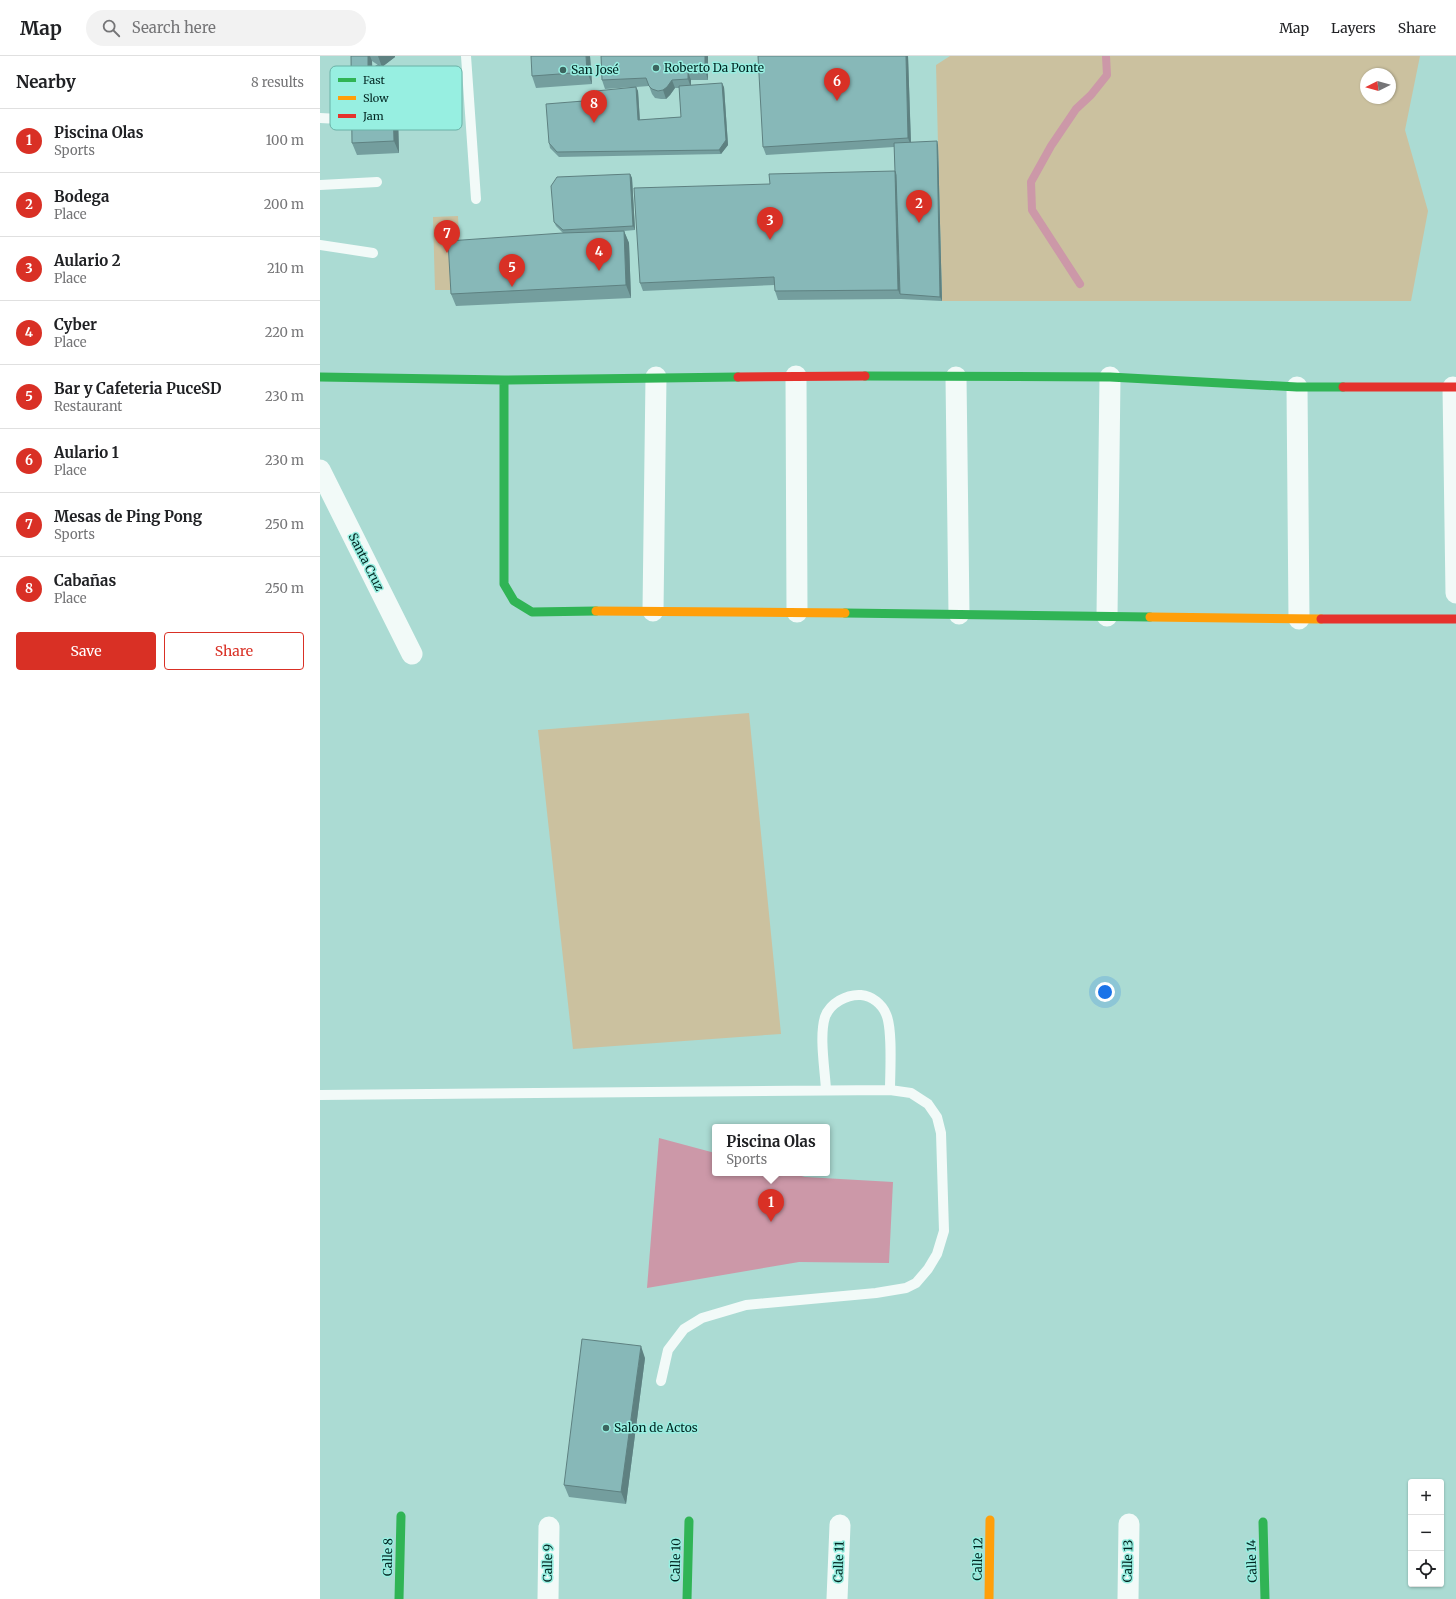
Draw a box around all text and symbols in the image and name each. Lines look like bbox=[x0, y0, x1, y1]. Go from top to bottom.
search box bbox=[86, 10, 366, 46]
text: Map bbox=[20, 16, 62, 40]
icon: search bbox=[100, 17, 122, 39]
text: Search here bbox=[132, 18, 216, 37]
text: Map bbox=[1279, 19, 1309, 37]
text: Layers bbox=[1331, 19, 1376, 37]
text: Share bbox=[1398, 19, 1436, 37]
place label: Roberto Da Ponte bbox=[664, 60, 764, 75]
place label: San José bbox=[571, 62, 619, 77]
marker: Roberto Da Ponte bbox=[651, 63, 661, 73]
marker: San José bbox=[558, 65, 568, 75]
legend bbox=[330, 66, 462, 130]
pin: 6 bbox=[824, 68, 850, 101]
north arrow bbox=[1360, 68, 1396, 104]
text: Nearby bbox=[16, 71, 76, 93]
text: Fast bbox=[363, 73, 386, 87]
text: 8 results bbox=[251, 74, 304, 91]
pin: 8 bbox=[581, 90, 607, 123]
text: Slow bbox=[363, 91, 389, 105]
text: Jam bbox=[362, 109, 384, 123]
text: Piscina Olas bbox=[54, 123, 144, 142]
text: 1 bbox=[26, 132, 32, 149]
text: 100 m bbox=[266, 132, 304, 149]
text: Sports bbox=[54, 142, 95, 159]
text: Bodega bbox=[54, 187, 109, 206]
pin: 2 bbox=[906, 190, 932, 223]
text: 2 bbox=[25, 196, 33, 213]
text: 200 m bbox=[264, 196, 304, 213]
text: Place bbox=[54, 206, 87, 223]
pin: 3 bbox=[757, 207, 783, 240]
pin: 7 bbox=[434, 220, 460, 253]
pin: 4 bbox=[586, 238, 612, 271]
text: Aulario 2 bbox=[54, 251, 121, 270]
pin: 5 bbox=[499, 254, 525, 287]
text: 3 bbox=[25, 260, 33, 277]
text: 210 m bbox=[267, 260, 304, 277]
text: Place bbox=[54, 270, 87, 287]
text: Cyber bbox=[54, 315, 97, 334]
text: 4 bbox=[25, 324, 33, 341]
text: 220 m bbox=[265, 324, 304, 341]
text: Place bbox=[54, 334, 87, 351]
text: Bar y Cafeteria PuceSD bbox=[54, 379, 221, 398]
text: 5 bbox=[25, 388, 33, 405]
text: 230 m bbox=[265, 388, 304, 405]
text: Restaurant bbox=[54, 398, 122, 415]
text: Aulario 1 bbox=[54, 443, 119, 462]
text: 6 bbox=[25, 452, 33, 469]
text: 230 m bbox=[265, 452, 304, 469]
text: Place bbox=[54, 462, 87, 479]
text: Mesas de Ping Pong bbox=[54, 507, 202, 526]
text: 7 bbox=[25, 516, 33, 533]
text: 250 m bbox=[265, 516, 304, 533]
text: Sports bbox=[54, 526, 95, 543]
street label: Santa Cruz bbox=[346, 530, 388, 594]
text: Cabañas bbox=[54, 571, 116, 590]
text: 8 bbox=[25, 580, 33, 597]
text: 250 m bbox=[265, 580, 304, 597]
text: Place bbox=[54, 590, 87, 607]
button: Save bbox=[16, 632, 156, 670]
button: Share bbox=[164, 632, 304, 670]
your location bbox=[1095, 982, 1115, 1002]
popup bbox=[712, 1124, 830, 1176]
text: Piscina Olas bbox=[726, 1132, 816, 1151]
text: Sports bbox=[726, 1151, 767, 1168]
pin: 1 bbox=[758, 1189, 784, 1222]
place label: Salon de Actos bbox=[614, 1420, 698, 1435]
marker: Salon de Actos bbox=[601, 1423, 611, 1433]
map controls bbox=[1408, 1479, 1444, 1587]
button: + bbox=[1408, 1479, 1444, 1515]
button: − bbox=[1408, 1515, 1444, 1551]
street label: Calle 12 bbox=[970, 1537, 985, 1581]
street label: Calle 8 bbox=[380, 1538, 395, 1576]
street label: Calle 10 bbox=[668, 1538, 683, 1582]
street label: Calle 13 bbox=[1120, 1539, 1135, 1583]
street label: Calle 14 bbox=[1243, 1539, 1260, 1583]
street label: Calle 11 bbox=[830, 1540, 847, 1583]
street label: Calle 9 bbox=[540, 1544, 555, 1582]
button: locate bbox=[1408, 1551, 1444, 1587]

